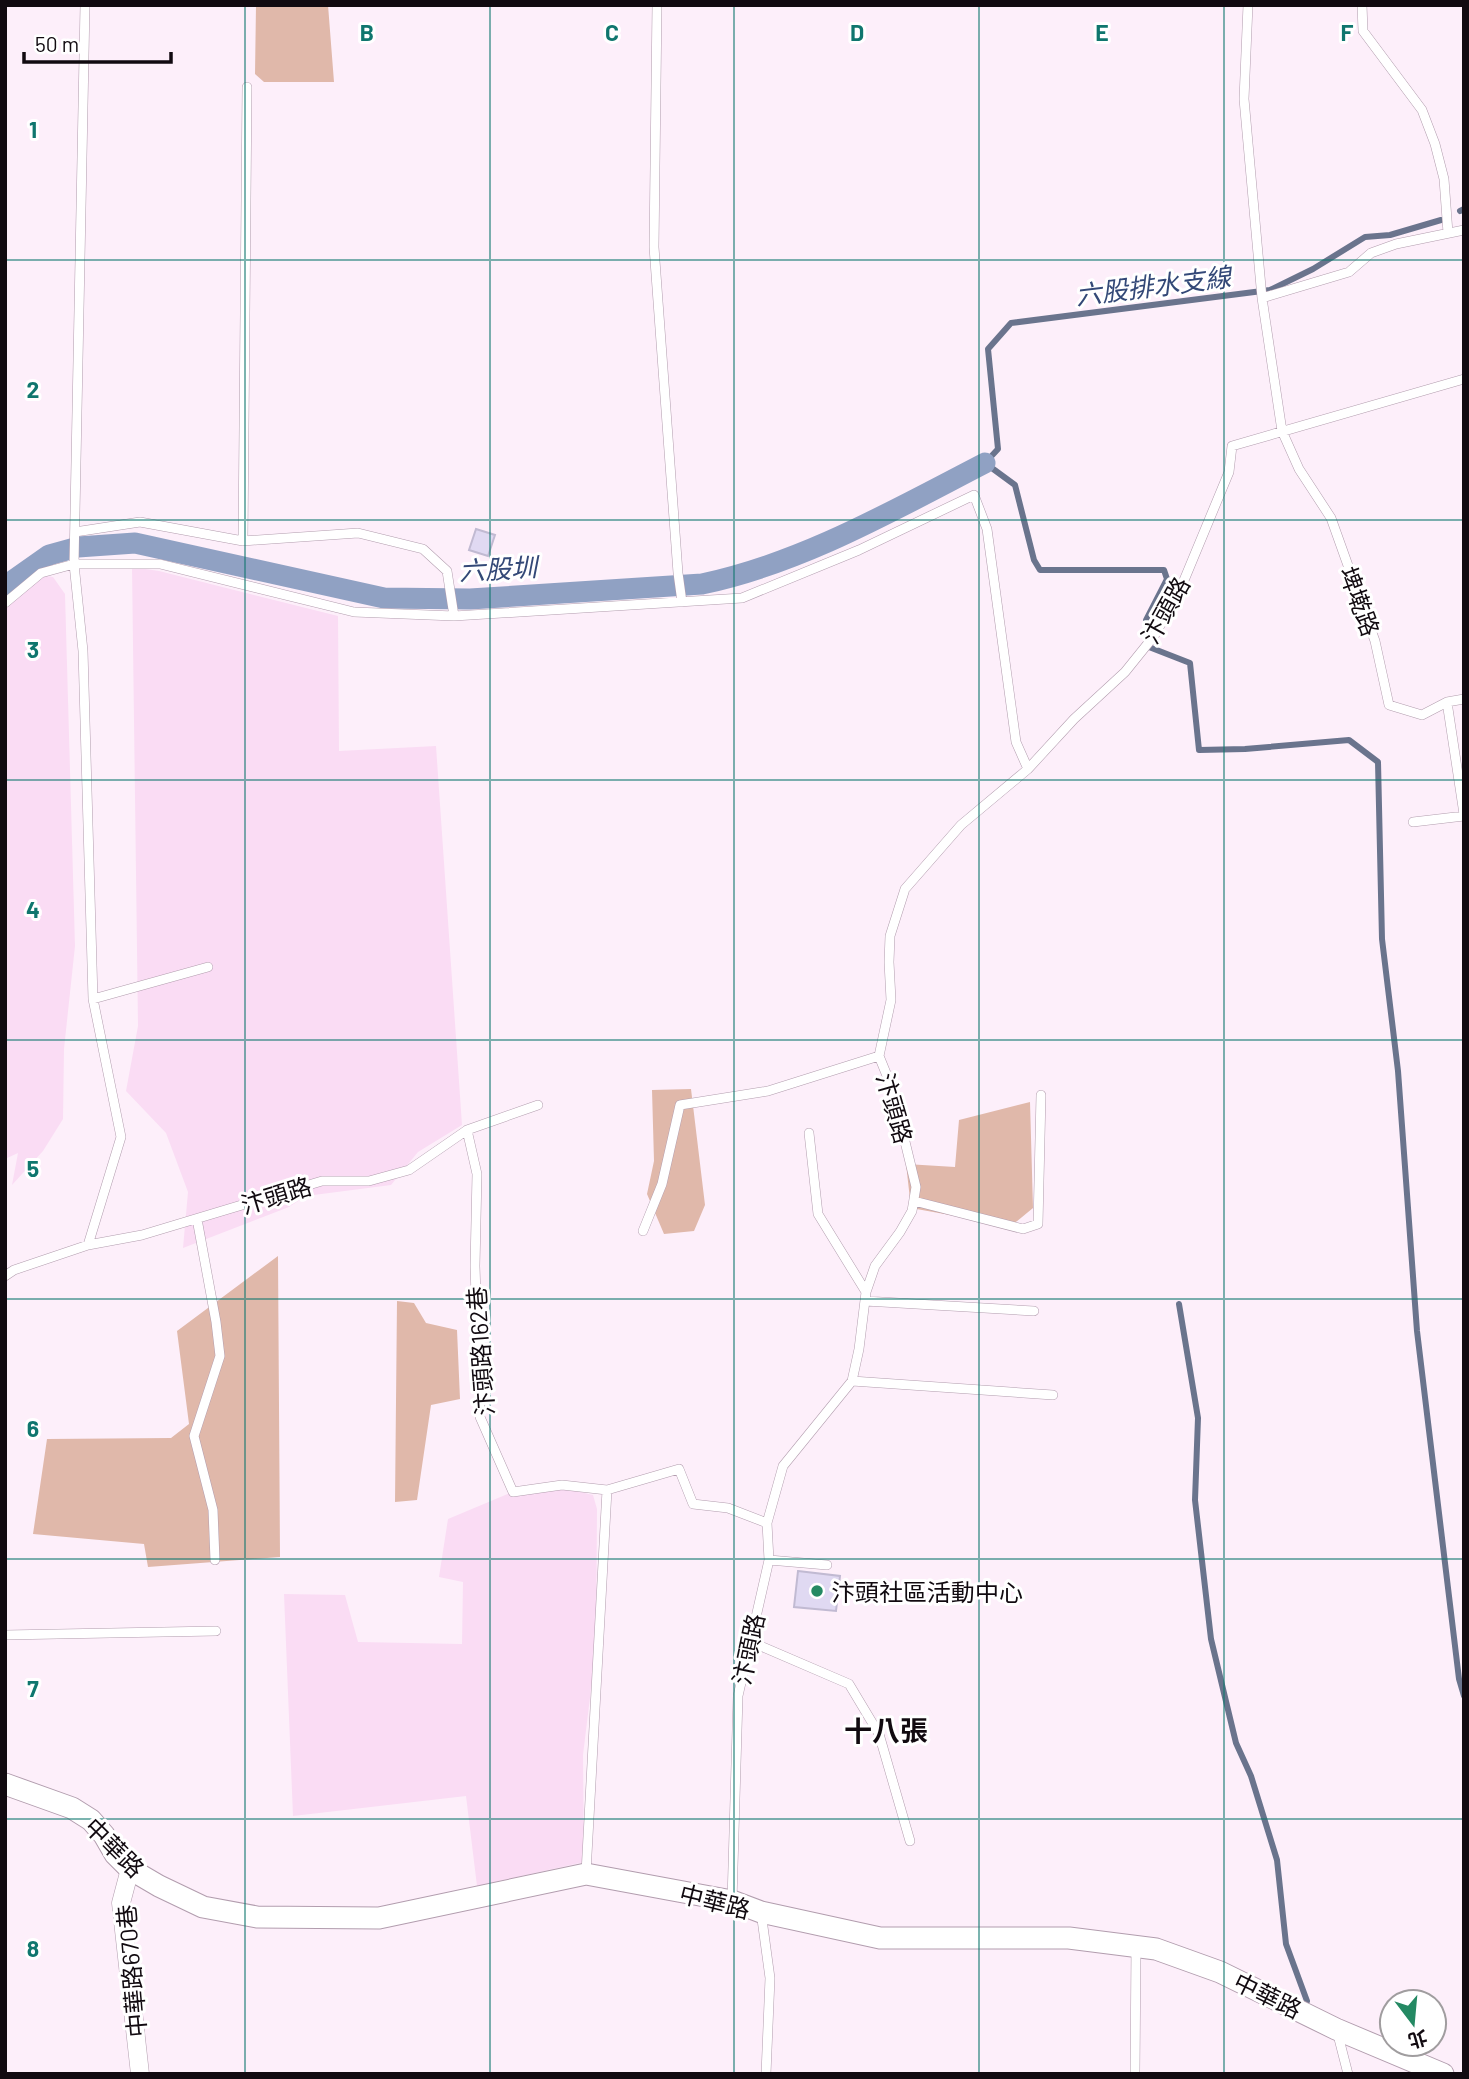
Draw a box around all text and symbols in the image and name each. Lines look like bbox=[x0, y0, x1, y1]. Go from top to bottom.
text: B bbox=[360, 18, 374, 46]
text: C bbox=[605, 18, 619, 46]
text: D bbox=[850, 18, 864, 46]
text: E bbox=[1095, 18, 1109, 46]
text: F bbox=[1341, 18, 1354, 46]
scale bar bbox=[24, 21, 172, 65]
text: 50 m bbox=[35, 31, 79, 56]
text: 1 bbox=[29, 115, 37, 143]
water label: 六股排水支線 bbox=[1074, 260, 1235, 310]
text: 2 bbox=[27, 375, 39, 403]
water label: 六股圳 bbox=[458, 550, 542, 586]
street label: 埤墘路 bbox=[1334, 562, 1386, 640]
street label: 汴頭路 bbox=[1135, 571, 1195, 649]
text: 3 bbox=[27, 635, 39, 663]
text: 4 bbox=[26, 895, 40, 923]
street label: 汴頭路 bbox=[871, 1069, 919, 1147]
text: 5 bbox=[27, 1154, 39, 1182]
street label: 汴頭路 bbox=[237, 1171, 315, 1219]
street label: 汴頭路162巷 bbox=[461, 1285, 499, 1417]
text: 6 bbox=[27, 1414, 39, 1442]
place label: 汴頭社區活動中心 bbox=[831, 1577, 1023, 1606]
marker: 汴頭社區活動中心 bbox=[809, 1583, 825, 1599]
street label: 汴頭路 bbox=[726, 1611, 770, 1687]
text: 7 bbox=[27, 1674, 39, 1702]
district label: 十八張 bbox=[844, 1713, 928, 1747]
street label: 中華路 bbox=[79, 1811, 151, 1883]
street label: 中華路 bbox=[677, 1878, 753, 1924]
street label: 中華路670巷 bbox=[111, 1903, 151, 2039]
text: 8 bbox=[27, 1934, 39, 1962]
street label: 中華路 bbox=[1229, 1966, 1307, 2024]
north arrow bbox=[1378, 1988, 1448, 2058]
text: 北 bbox=[1406, 2026, 1430, 2053]

